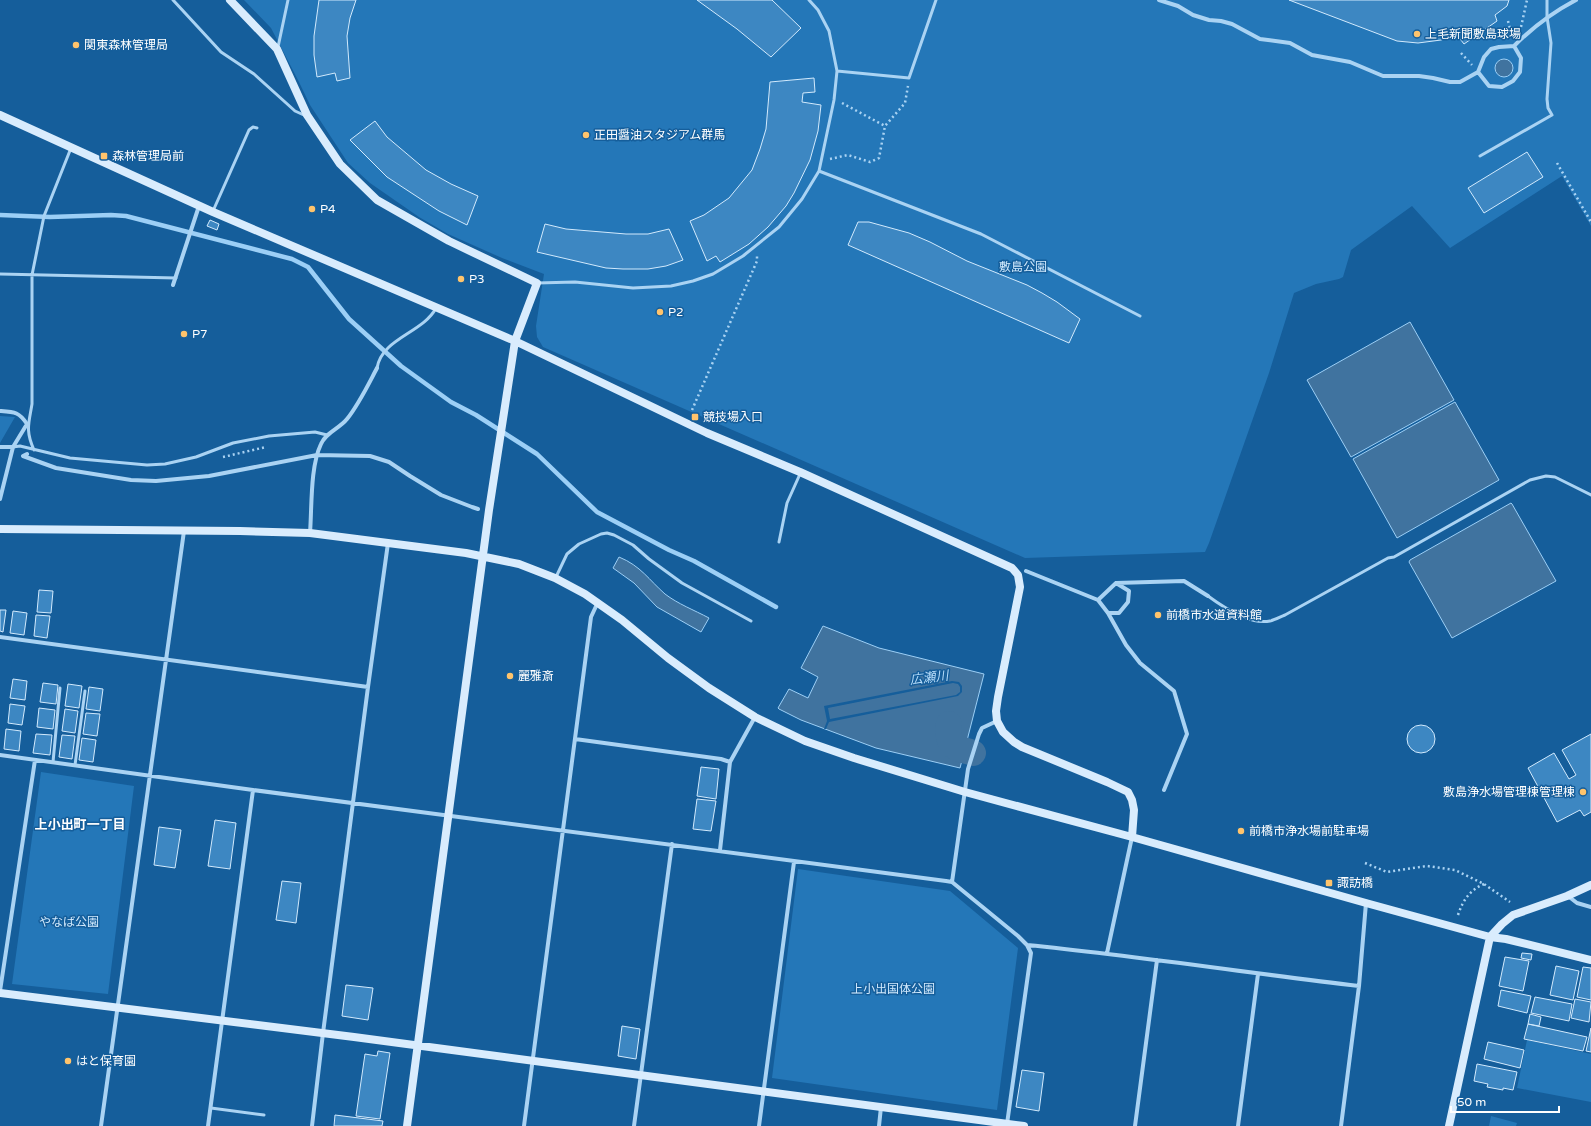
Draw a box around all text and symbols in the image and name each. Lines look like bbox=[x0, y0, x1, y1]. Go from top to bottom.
place label: 上毛新聞敷島球場 bbox=[1425, 27, 1521, 41]
marker: 上毛新聞敷島球場 bbox=[1412, 29, 1422, 39]
place label: 関東森林管理局 bbox=[84, 38, 168, 52]
marker: 関東森林管理局 bbox=[71, 40, 81, 50]
place label: 正田醤油スタジアム群馬 bbox=[594, 128, 725, 142]
marker: 正田醤油スタジアム群馬 bbox=[581, 130, 591, 140]
place label: 森林管理局前 bbox=[112, 149, 184, 163]
marker: 森林管理局前 bbox=[99, 151, 109, 161]
place label: P4 bbox=[320, 202, 336, 216]
marker: P4 bbox=[307, 204, 317, 214]
park label: 敷島公園 bbox=[999, 260, 1047, 274]
place label: P3 bbox=[469, 272, 485, 286]
marker: P3 bbox=[456, 274, 466, 284]
place label: P2 bbox=[668, 305, 684, 319]
marker: P2 bbox=[655, 307, 665, 317]
place label: P7 bbox=[192, 327, 208, 341]
marker: P7 bbox=[179, 329, 189, 339]
place label: 競技場入口 bbox=[703, 410, 763, 424]
marker: 競技場入口 bbox=[690, 412, 700, 422]
place label: 前橋市水道資料館 bbox=[1166, 608, 1262, 622]
marker: 前橋市水道資料館 bbox=[1153, 610, 1163, 620]
water label: 広瀬川 bbox=[909, 667, 951, 688]
place label: 麗雅斎 bbox=[518, 669, 554, 683]
marker: 麗雅斎 bbox=[505, 671, 515, 681]
place label: 敷島浄水場管理棟管理棟 bbox=[1443, 785, 1575, 799]
marker: 敷島浄水場管理棟管理棟 bbox=[1578, 787, 1588, 797]
district label: 上小出町一丁目 bbox=[34, 817, 126, 833]
place label: 前橋市浄水場前駐車場 bbox=[1249, 824, 1369, 838]
marker: 前橋市浄水場前駐車場 bbox=[1236, 826, 1246, 836]
place label: 諏訪橋 bbox=[1337, 876, 1373, 890]
marker: 諏訪橋 bbox=[1324, 878, 1334, 888]
park label: やなば公園 bbox=[39, 915, 99, 929]
park label: 上小出国体公園 bbox=[851, 982, 935, 996]
place label: はと保育園 bbox=[76, 1054, 136, 1068]
marker: はと保育園 bbox=[63, 1056, 73, 1066]
scale bar bbox=[1451, 1088, 1559, 1114]
text: 50 m bbox=[1457, 1095, 1486, 1109]

